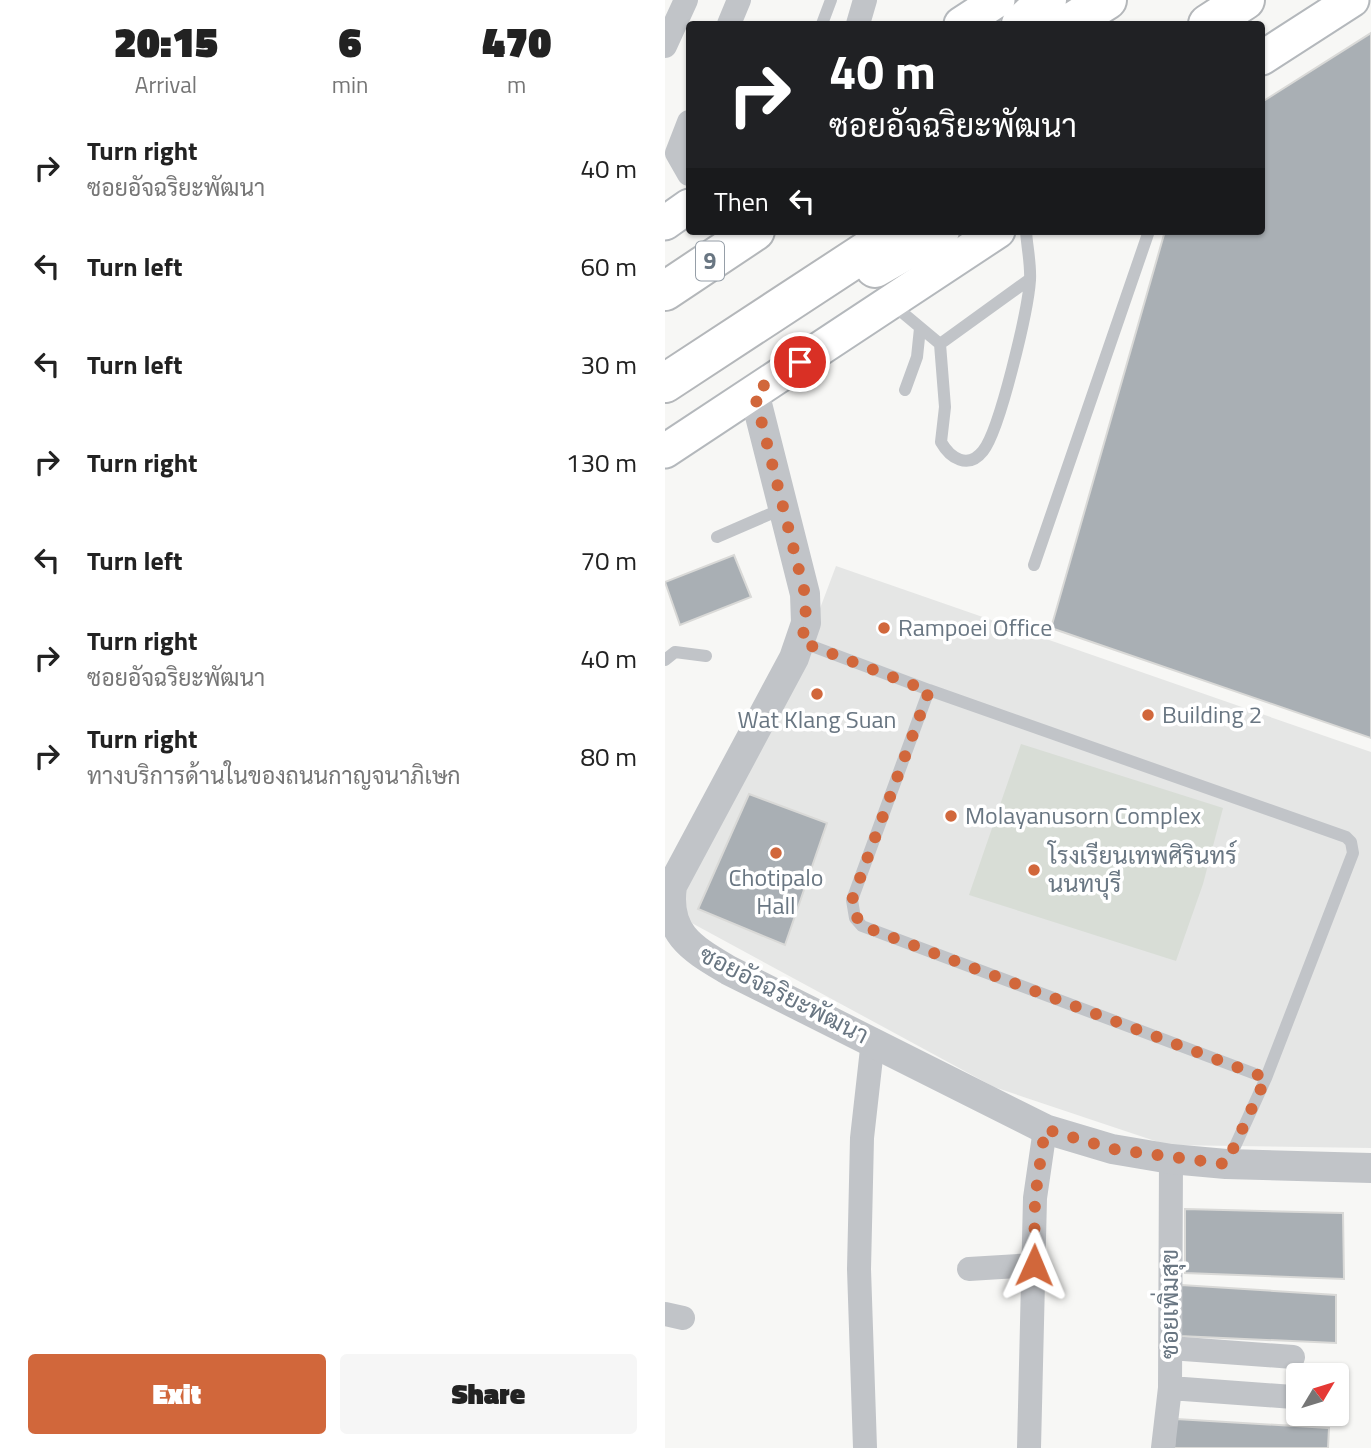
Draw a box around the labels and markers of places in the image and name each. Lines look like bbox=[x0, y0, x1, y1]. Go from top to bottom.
pin bbox=[770, 332, 830, 392]
place label: Rampoei Office bbox=[898, 609, 1052, 645]
marker: Rampoei Office bbox=[876, 620, 892, 636]
marker: Wat Klang Suan bbox=[809, 686, 825, 702]
place label: Building 2 bbox=[1162, 696, 1262, 732]
place label: Wat Klang Suan bbox=[737, 701, 897, 737]
marker: Building 2 bbox=[1140, 707, 1156, 723]
place label: Molayanusorn Complex bbox=[965, 797, 1201, 833]
marker: Molayanusorn Complex bbox=[943, 808, 959, 824]
place label: โรงเรียนเทพศิรินทร์ นนทบุรี bbox=[1046, 837, 1237, 901]
marker: Chotipalo Hall bbox=[768, 845, 784, 861]
place label: Chotipalo Hall bbox=[728, 859, 824, 923]
marker: โรงเรียนเทพศิรินทร์ นนทบุรี bbox=[1026, 862, 1042, 878]

